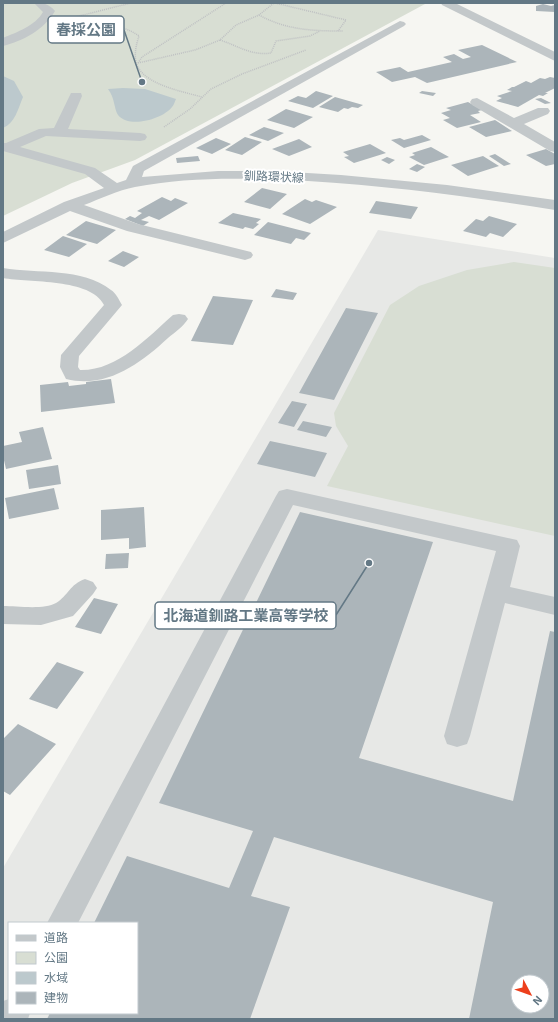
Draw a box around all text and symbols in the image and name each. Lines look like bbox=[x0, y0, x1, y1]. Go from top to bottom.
callout: 春採公園 bbox=[48, 16, 124, 43]
text: 春採公園 bbox=[56, 20, 116, 38]
street label: 釧路環状線 bbox=[244, 168, 304, 184]
callout: 北海道釧路工業高等学校 bbox=[155, 602, 336, 629]
text: 北海道釧路工業高等学校 bbox=[163, 606, 329, 624]
legend bbox=[8, 922, 138, 1014]
text: 道路 bbox=[44, 930, 68, 944]
text: 公園 bbox=[44, 950, 68, 964]
text: 水域 bbox=[44, 970, 68, 984]
north arrow bbox=[510, 974, 550, 1014]
text: 建物 bbox=[44, 990, 68, 1004]
text: N bbox=[530, 994, 545, 1008]

